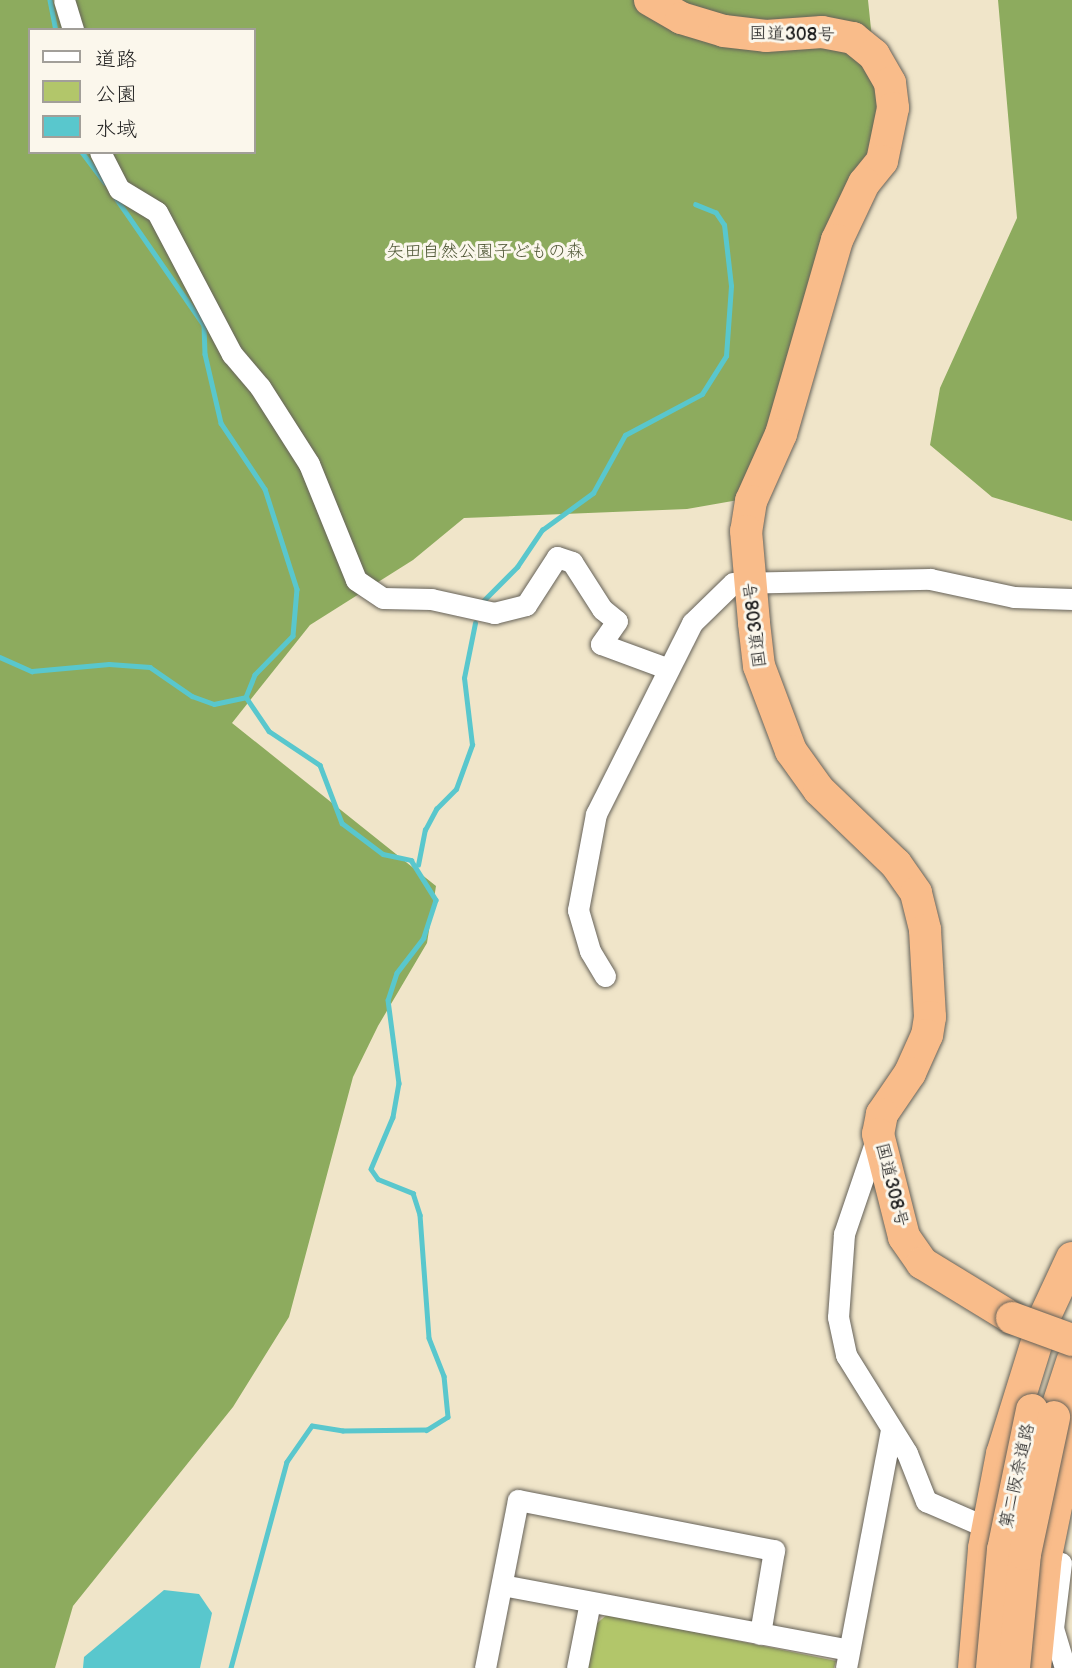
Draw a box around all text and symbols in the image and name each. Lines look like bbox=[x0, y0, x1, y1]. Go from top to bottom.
street label: 国道308号 bbox=[749, 23, 835, 47]
legend bbox=[28, 28, 256, 154]
text: 道路 bbox=[95, 47, 137, 72]
text: 公園 bbox=[95, 82, 137, 107]
text: 水域 bbox=[95, 117, 137, 142]
park label: 矢田自然公園子どもの森 bbox=[386, 241, 584, 263]
street label: 国道308号 bbox=[740, 581, 772, 669]
street label: 国道308号 bbox=[870, 1141, 912, 1229]
street label: 第二阪奈道路 bbox=[996, 1421, 1040, 1531]

